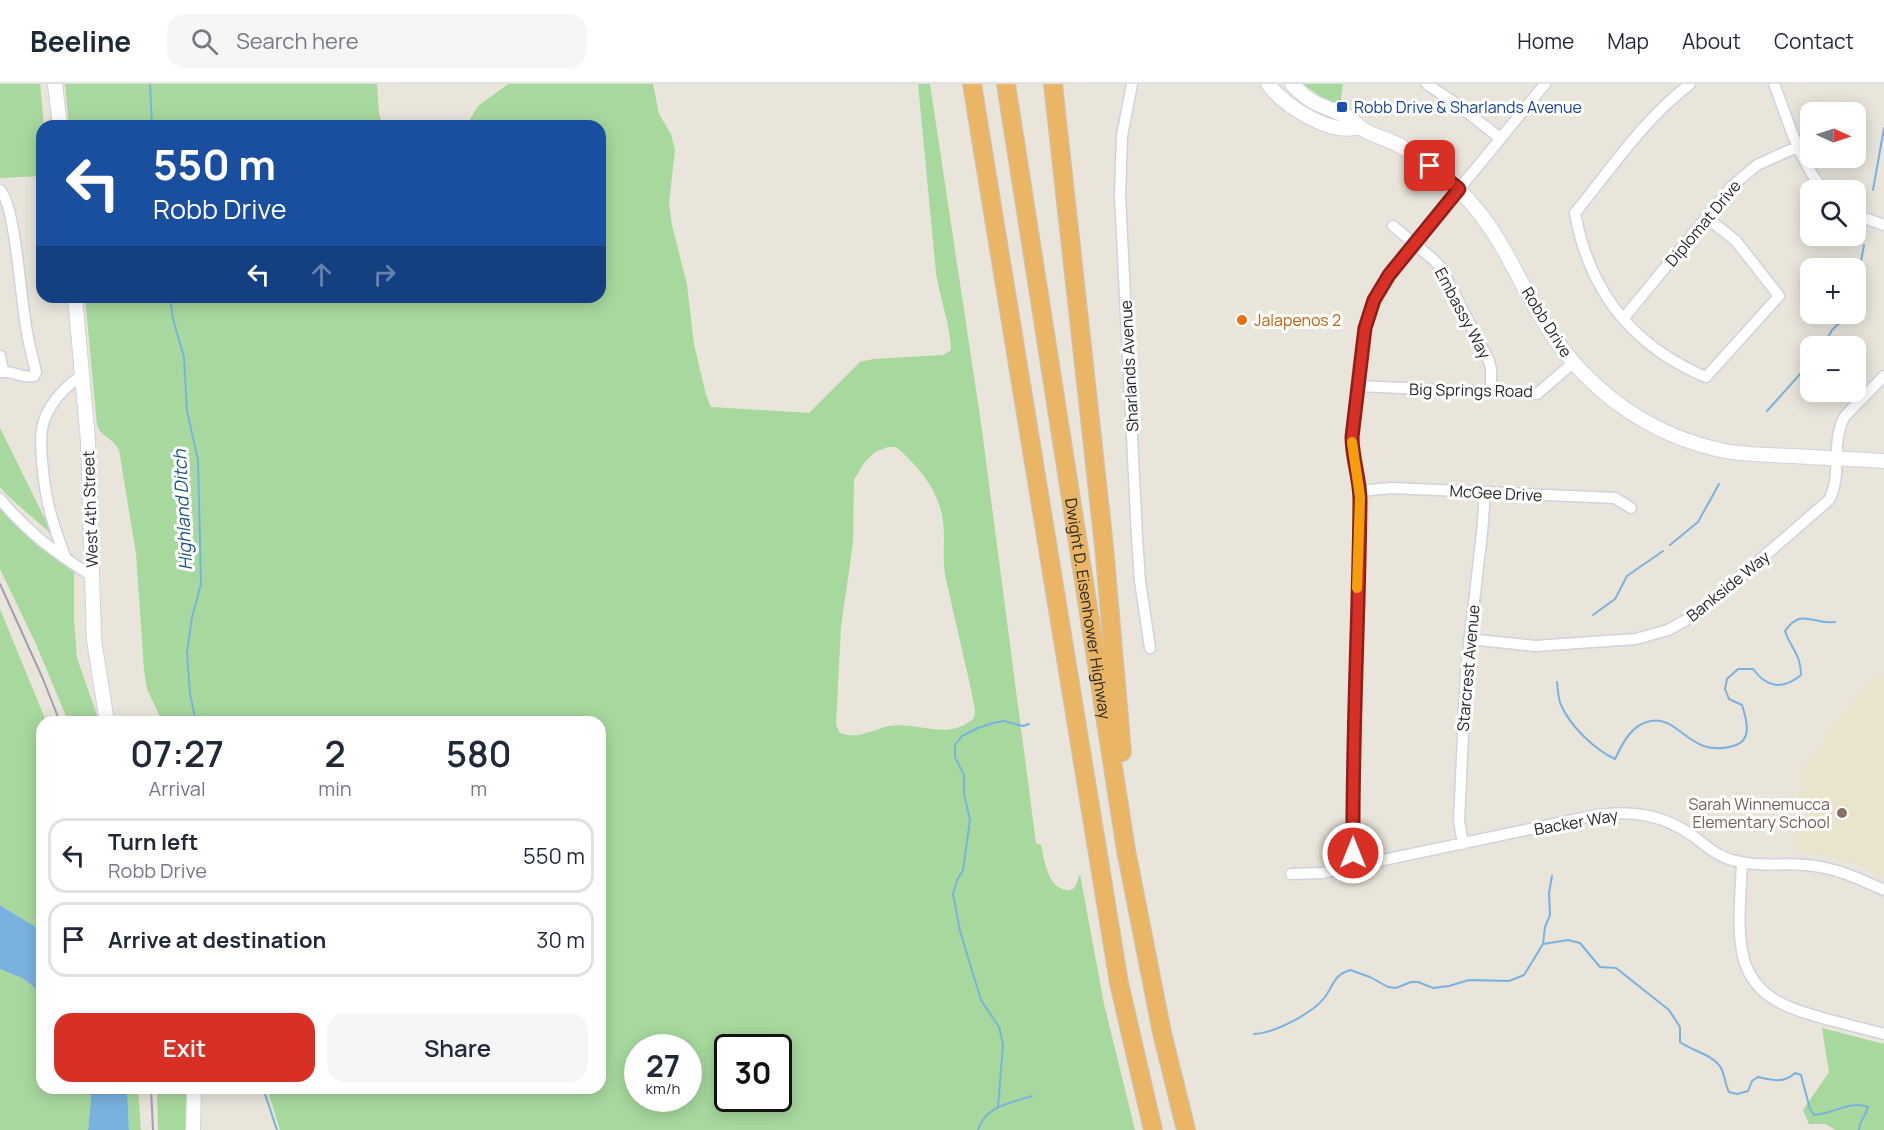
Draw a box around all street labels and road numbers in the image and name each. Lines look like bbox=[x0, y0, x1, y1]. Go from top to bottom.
street label: Diplomat Drive bbox=[1660, 175, 1746, 271]
street label: Embassy Way bbox=[1430, 264, 1497, 363]
street label: Robb Drive bbox=[1517, 283, 1577, 361]
street label: Sharlands Avenue bbox=[1115, 300, 1143, 432]
street label: Big Springs Road bbox=[1409, 378, 1533, 402]
street label: West 4th Street bbox=[77, 450, 103, 568]
street label: McGee Drive bbox=[1449, 480, 1543, 506]
street label: Dwight D. Eisenhower Highway bbox=[1060, 496, 1116, 721]
street label: Bankside Way bbox=[1682, 545, 1775, 626]
street label: Starcrest Avenue bbox=[1451, 604, 1485, 732]
street label: Backer Way bbox=[1532, 804, 1620, 840]

